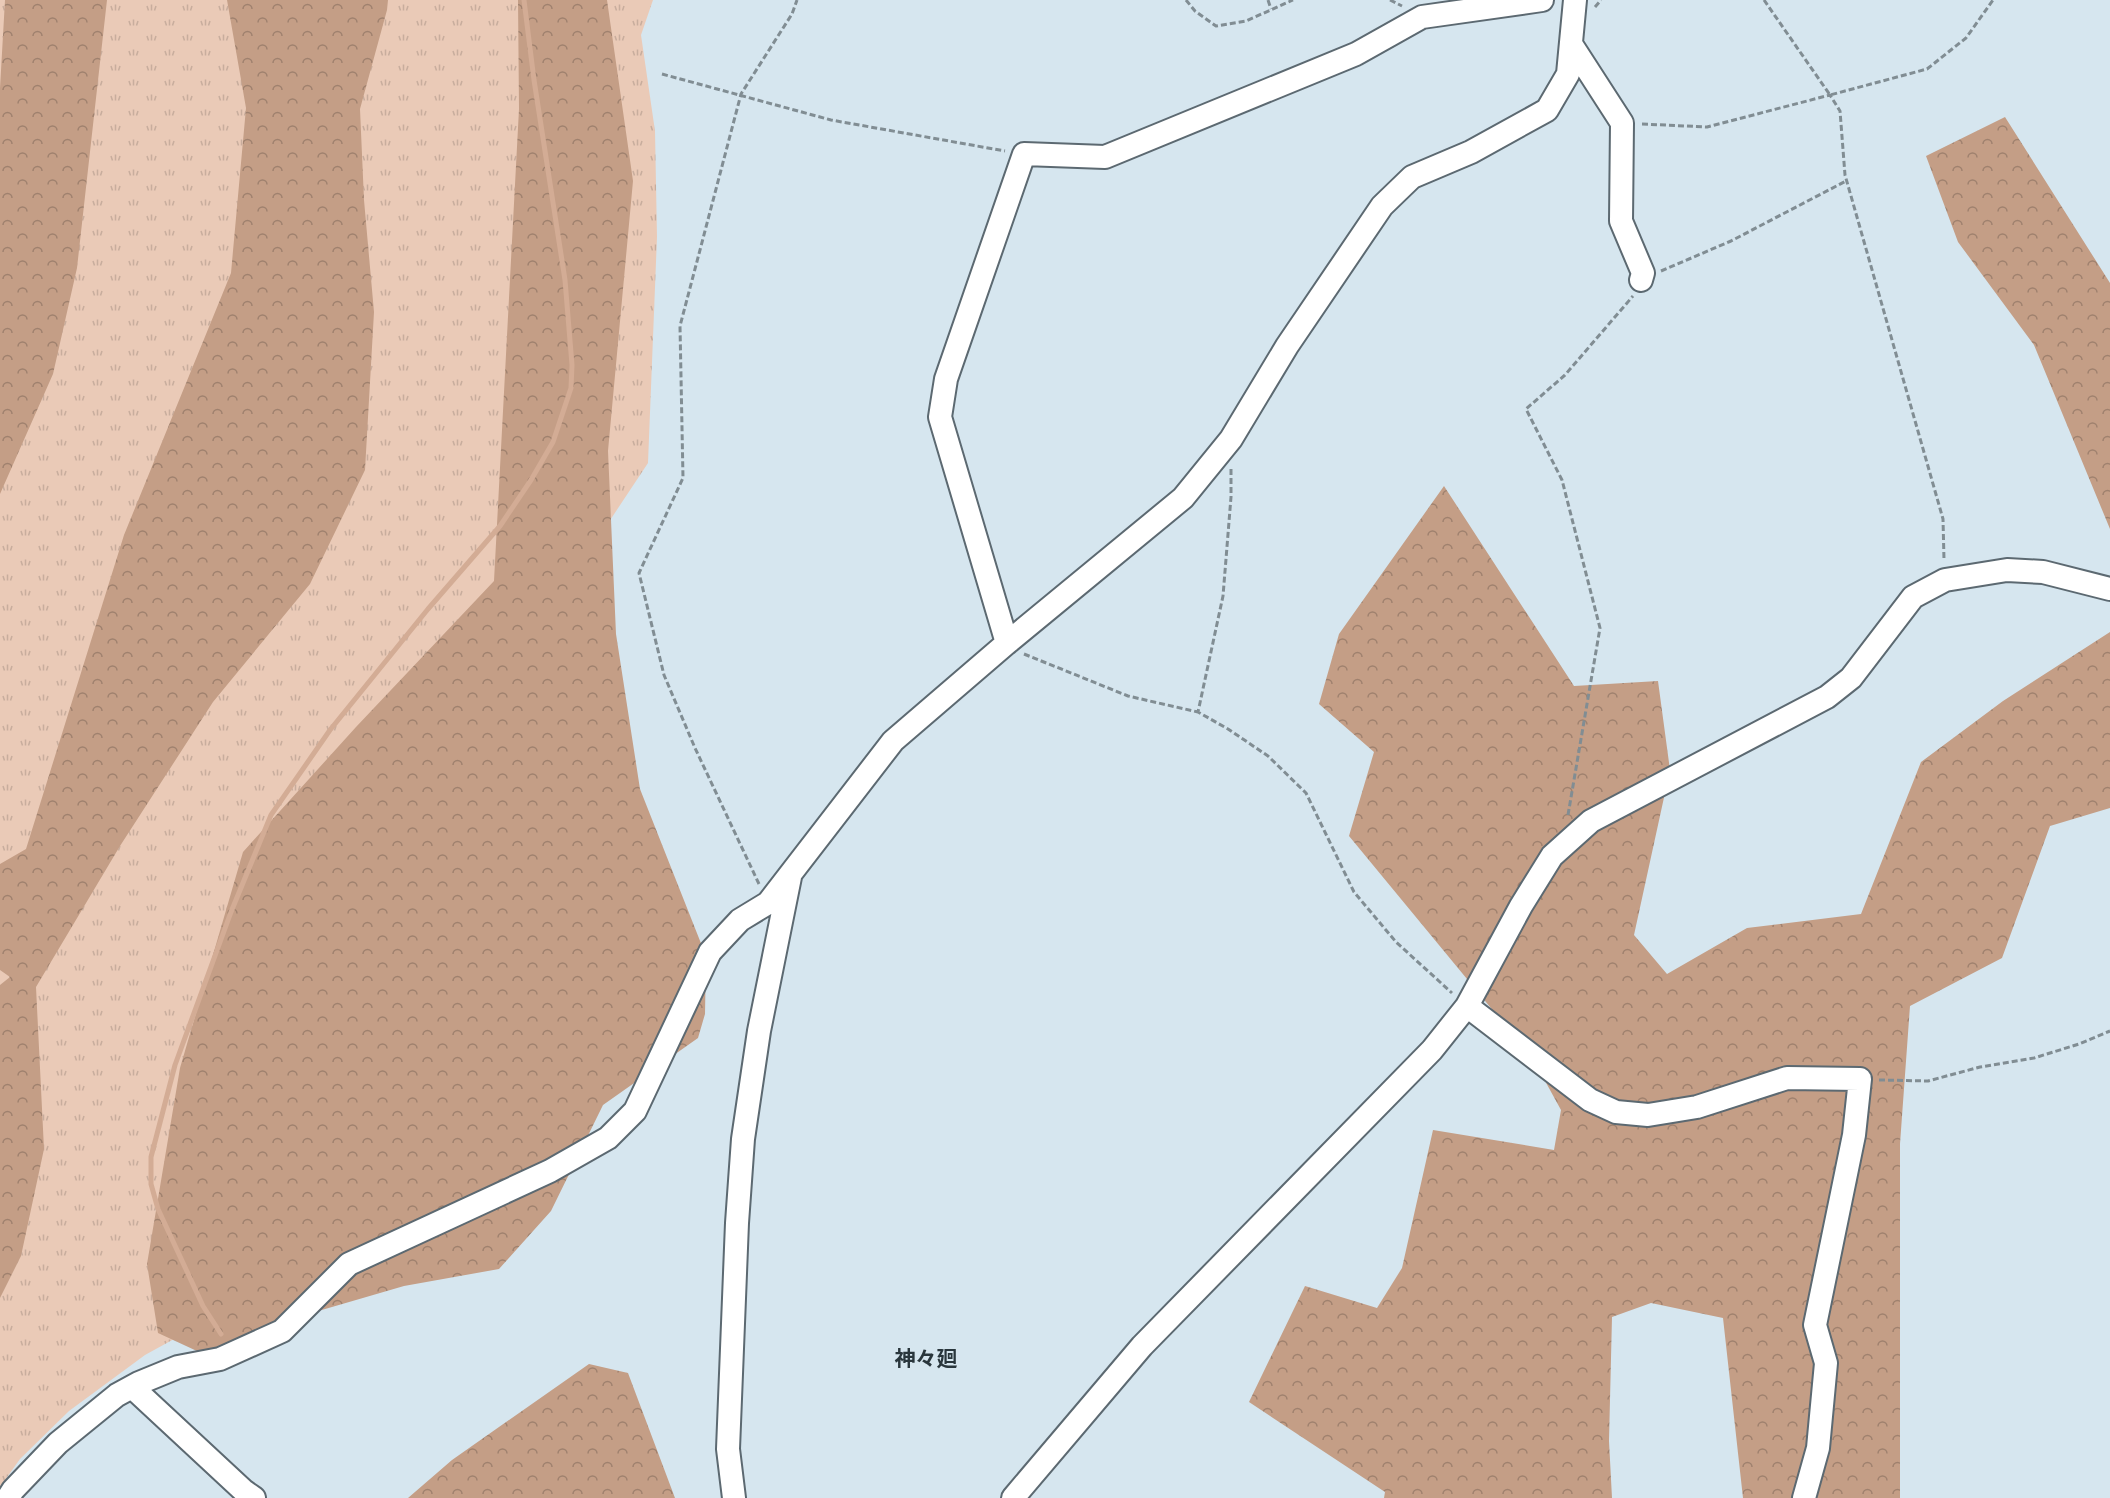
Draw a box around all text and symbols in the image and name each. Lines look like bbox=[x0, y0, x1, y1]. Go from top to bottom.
district label: 神々廻 bbox=[895, 1345, 958, 1370]

